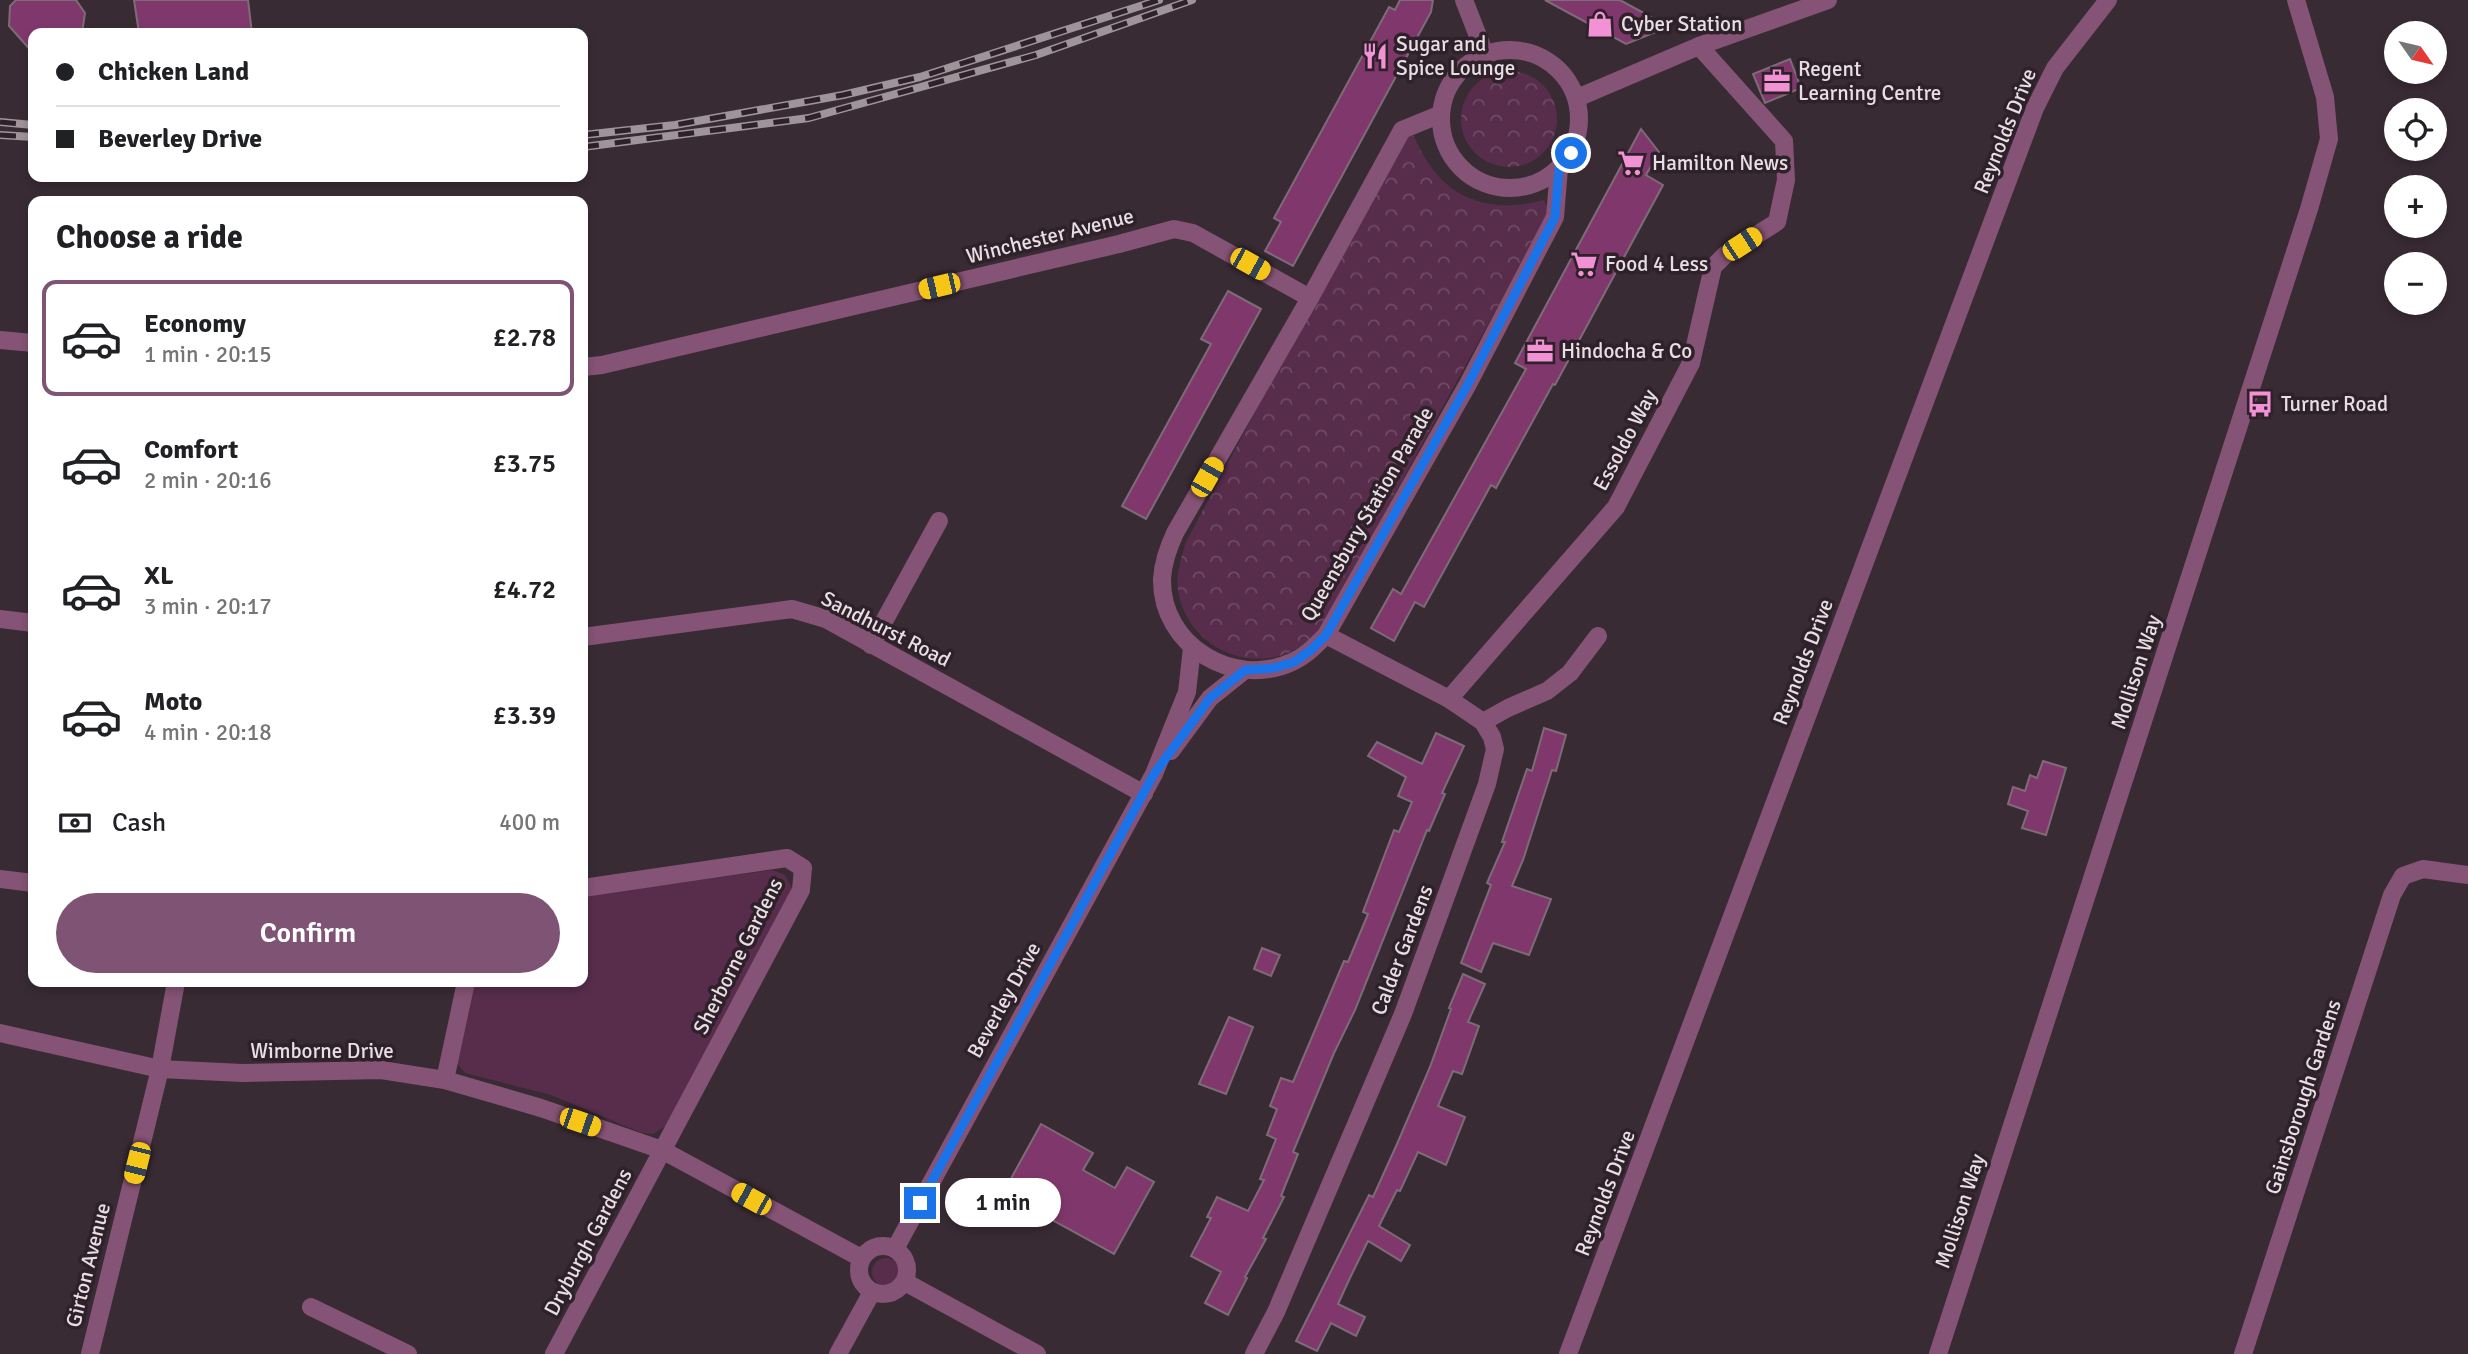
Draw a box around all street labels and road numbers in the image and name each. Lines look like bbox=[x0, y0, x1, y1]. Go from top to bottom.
street label: Reynolds Drive bbox=[1968, 65, 2042, 197]
street label: Winchester Avenue bbox=[964, 203, 1136, 269]
street label: Essoldo Way bbox=[1587, 385, 1663, 495]
street label: Queensbury Station Parade bbox=[1295, 402, 1439, 626]
street label: Sandhurst Road bbox=[817, 585, 955, 673]
street label: Reynolds Drive bbox=[1767, 595, 1839, 729]
street label: Mollison Way bbox=[2105, 611, 2167, 733]
street label: Sherborne Gardens bbox=[687, 874, 789, 1038]
street label: Calder Gardens bbox=[1365, 881, 1439, 1019]
street label: Beverley Drive bbox=[962, 938, 1046, 1062]
street label: Gainsborough Gardens bbox=[2259, 996, 2347, 1198]
street label: Wimborne Drive bbox=[250, 1038, 394, 1064]
street label: Reynolds Drive bbox=[1569, 1126, 1641, 1260]
street label: Mollison Way bbox=[1929, 1150, 1991, 1272]
street label: Dryburgh Gardens bbox=[538, 1164, 638, 1320]
street label: Girton Avenue bbox=[60, 1200, 116, 1330]

